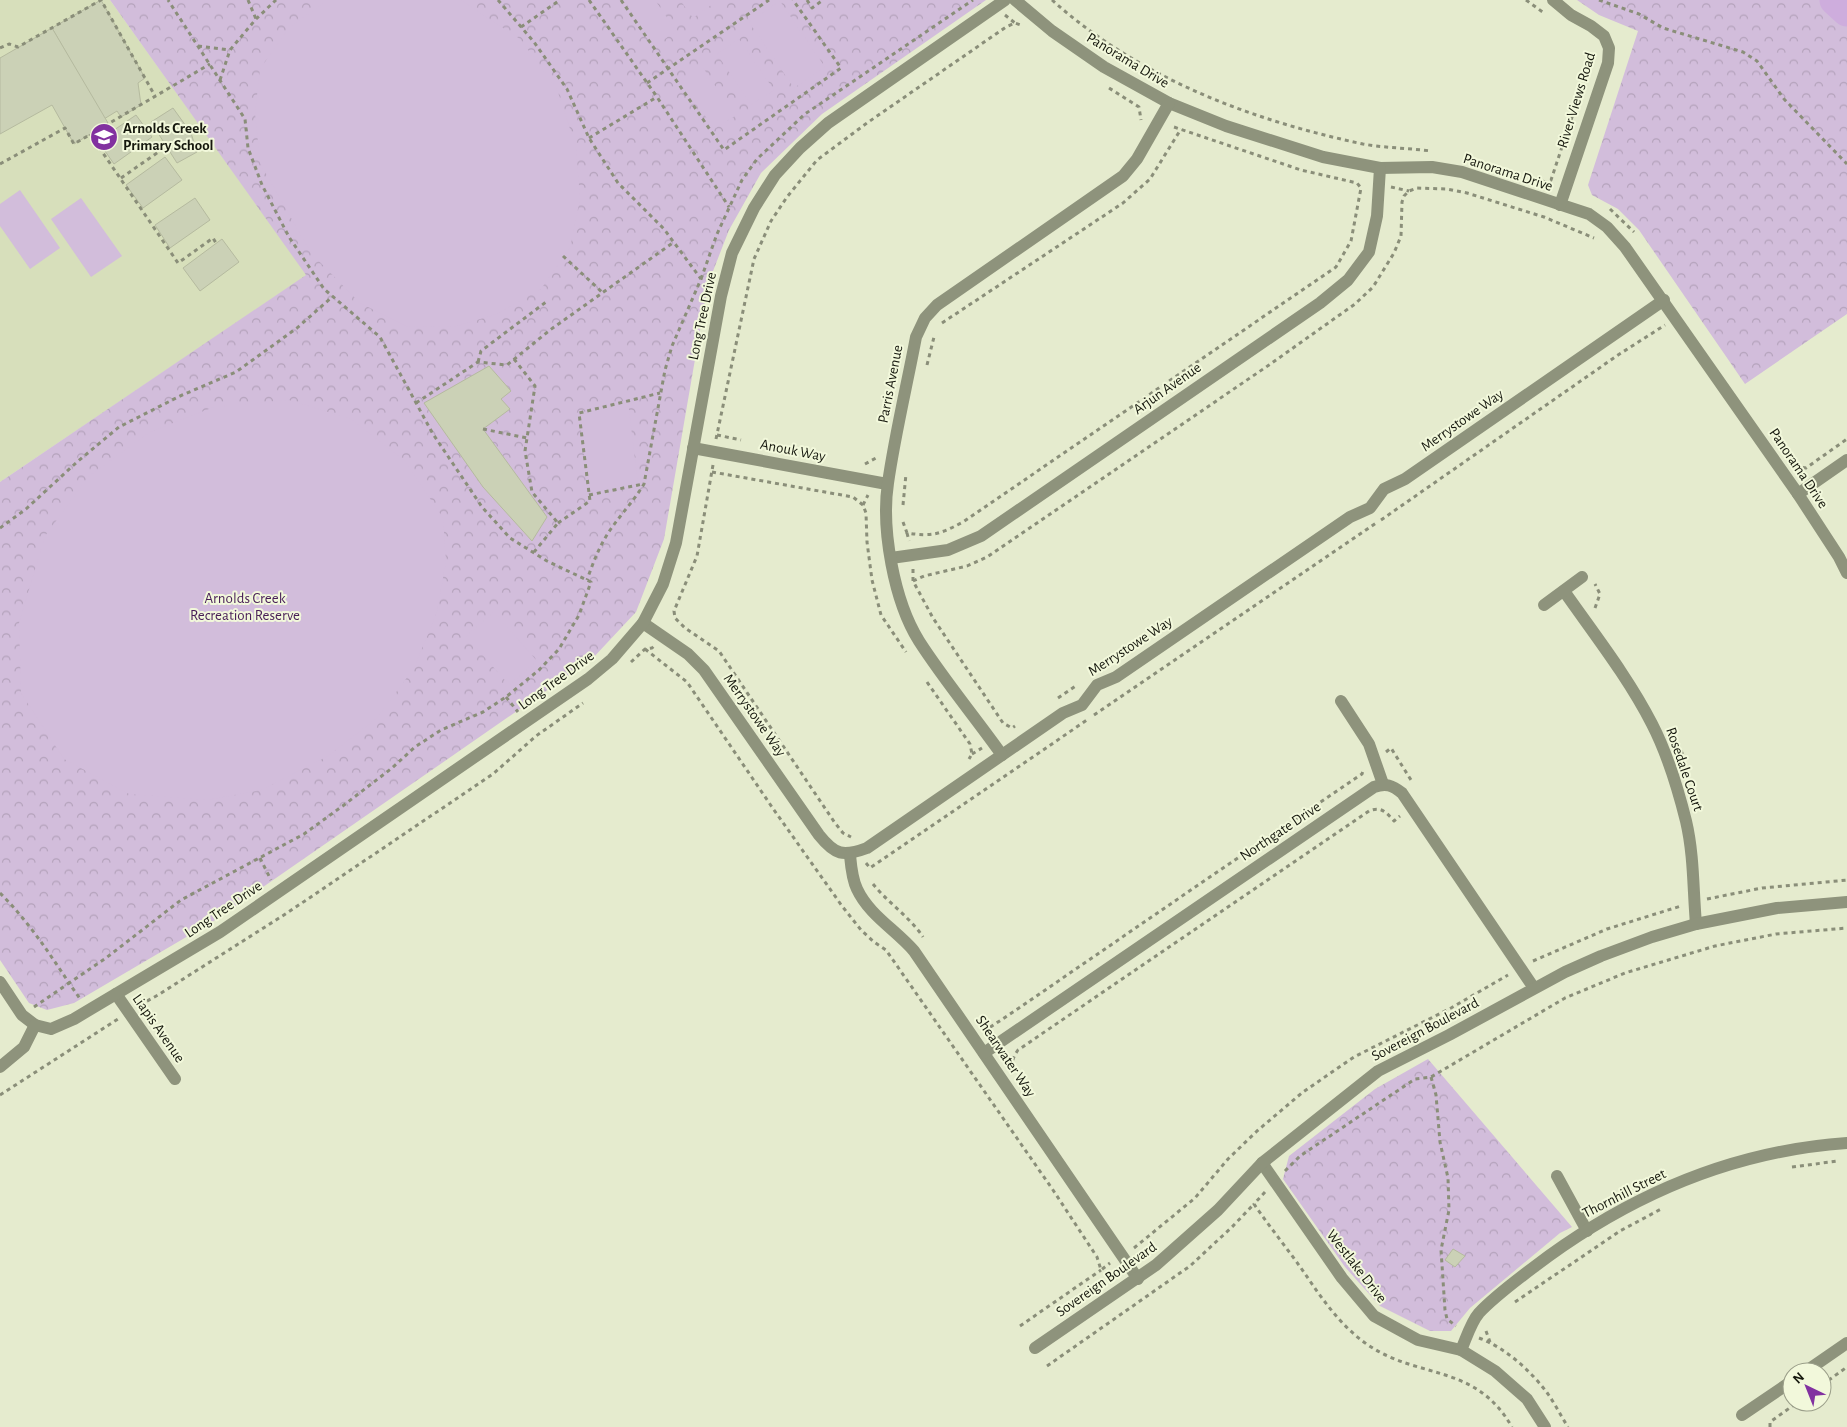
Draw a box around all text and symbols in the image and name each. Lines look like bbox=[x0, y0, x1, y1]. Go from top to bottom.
street label: Panorama Drive bbox=[1084, 30, 1172, 91]
street label: River Views Road bbox=[1555, 50, 1598, 150]
place label: Arnolds Creek Primary School bbox=[123, 121, 214, 153]
school or university icon: Arnolds Creek Primary School bbox=[89, 122, 119, 152]
street label: Panorama Drive bbox=[1461, 151, 1555, 194]
street label: Long Tree Drive bbox=[686, 271, 719, 361]
street label: Parris Avenue bbox=[876, 344, 905, 424]
street label: Arjun Avenue bbox=[1131, 360, 1204, 417]
street label: Merrystowe Way bbox=[1418, 386, 1507, 454]
street label: Panorama Drive bbox=[1766, 425, 1831, 511]
street label: Anouk Way bbox=[759, 437, 827, 464]
park label: Arnolds Creek Recreation Reserve bbox=[190, 591, 300, 623]
street label: Merrystowe Way bbox=[1085, 613, 1176, 679]
street label: Long Tree Drive bbox=[516, 648, 597, 713]
street label: Merrystowe Way bbox=[721, 671, 789, 760]
street label: Rosedale Court bbox=[1663, 725, 1706, 813]
street label: Northgate Drive bbox=[1237, 799, 1323, 864]
street label: Long Tree Drive bbox=[182, 878, 265, 941]
street label: Liapis Avenue bbox=[130, 991, 188, 1065]
street label: Sovereign Boulevard bbox=[1369, 995, 1481, 1064]
street label: Shearwater Way bbox=[973, 1013, 1039, 1100]
street label: Thornhill Street bbox=[1580, 1166, 1669, 1221]
street label: Westlake Drive bbox=[1324, 1227, 1390, 1306]
street label: Sovereign Boulevard bbox=[1053, 1239, 1159, 1320]
north arrow bbox=[1782, 1362, 1832, 1412]
text: N bbox=[1790, 1370, 1807, 1387]

